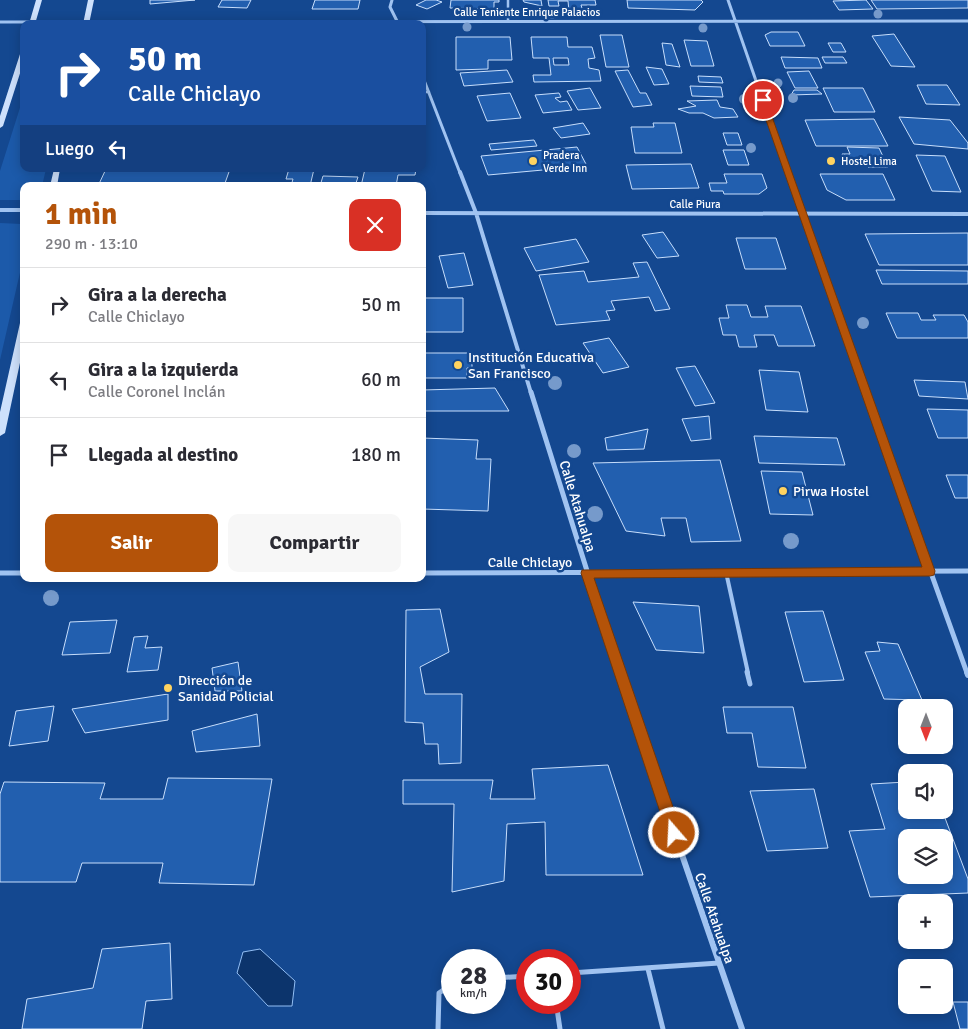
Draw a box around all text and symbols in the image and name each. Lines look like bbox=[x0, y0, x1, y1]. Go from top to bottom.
street label: Calle Teniente Enrique Palacios bbox=[454, 6, 601, 19]
text: 50 m bbox=[128, 37, 202, 80]
icon: right bbox=[45, 40, 110, 105]
pin bbox=[742, 79, 784, 121]
text: Calle Chiclayo bbox=[128, 80, 261, 107]
icon: arrive bbox=[749, 86, 777, 114]
icon: left bbox=[104, 135, 132, 163]
text: Luego bbox=[45, 137, 94, 161]
place label: Pradera Verde Inn bbox=[543, 149, 587, 175]
marker: Pradera Verde Inn bbox=[527, 155, 539, 167]
marker: Hostel Lima bbox=[825, 155, 837, 167]
place label: Hostel Lima bbox=[841, 155, 897, 168]
text: 1 min bbox=[45, 196, 117, 233]
street label: Calle Piura bbox=[669, 198, 721, 211]
button: close bbox=[349, 199, 401, 251]
text: 290 m · 13:10 bbox=[45, 234, 138, 254]
text: Gira a la derecha bbox=[88, 283, 227, 307]
icon: right bbox=[45, 291, 73, 319]
text: 50 m bbox=[361, 293, 401, 317]
text: Calle Chiclayo bbox=[88, 307, 185, 327]
place label: Institución Educativa San Francisco bbox=[468, 349, 594, 382]
text: Gira a la izquierda bbox=[88, 358, 238, 382]
marker: Institución Educativa San Francisco bbox=[452, 359, 464, 371]
icon: left bbox=[45, 366, 73, 394]
text: 60 m bbox=[361, 368, 401, 392]
text: Calle Coronel Inclán bbox=[88, 382, 226, 402]
icon: arrive bbox=[45, 441, 73, 469]
text: Llegada al destino bbox=[88, 443, 238, 467]
text: 180 m bbox=[351, 443, 401, 467]
street label: Calle Atahualpa bbox=[556, 458, 600, 554]
place label: Pirwa Hostel bbox=[793, 483, 869, 500]
marker: Pirwa Hostel bbox=[777, 485, 789, 497]
button: Salir bbox=[45, 514, 218, 572]
button: Compartir bbox=[228, 514, 401, 572]
street label: Calle Chiclayo bbox=[488, 554, 572, 571]
place label: Dirección de Sanidad Policial bbox=[178, 672, 274, 705]
marker: Dirección de Sanidad Policial bbox=[162, 682, 174, 694]
north arrow bbox=[898, 699, 952, 754]
map controls bbox=[898, 699, 953, 1014]
button: sound bbox=[898, 764, 953, 819]
position arrow bbox=[647, 806, 699, 858]
button: layers bbox=[898, 829, 953, 884]
street label: Calle Atahualpa bbox=[691, 871, 738, 966]
button: + bbox=[898, 894, 953, 949]
speed limit sign: 30 bbox=[516, 949, 581, 1014]
button: − bbox=[898, 959, 953, 1014]
text: 28 bbox=[460, 960, 487, 991]
text: km/h bbox=[460, 986, 487, 1001]

